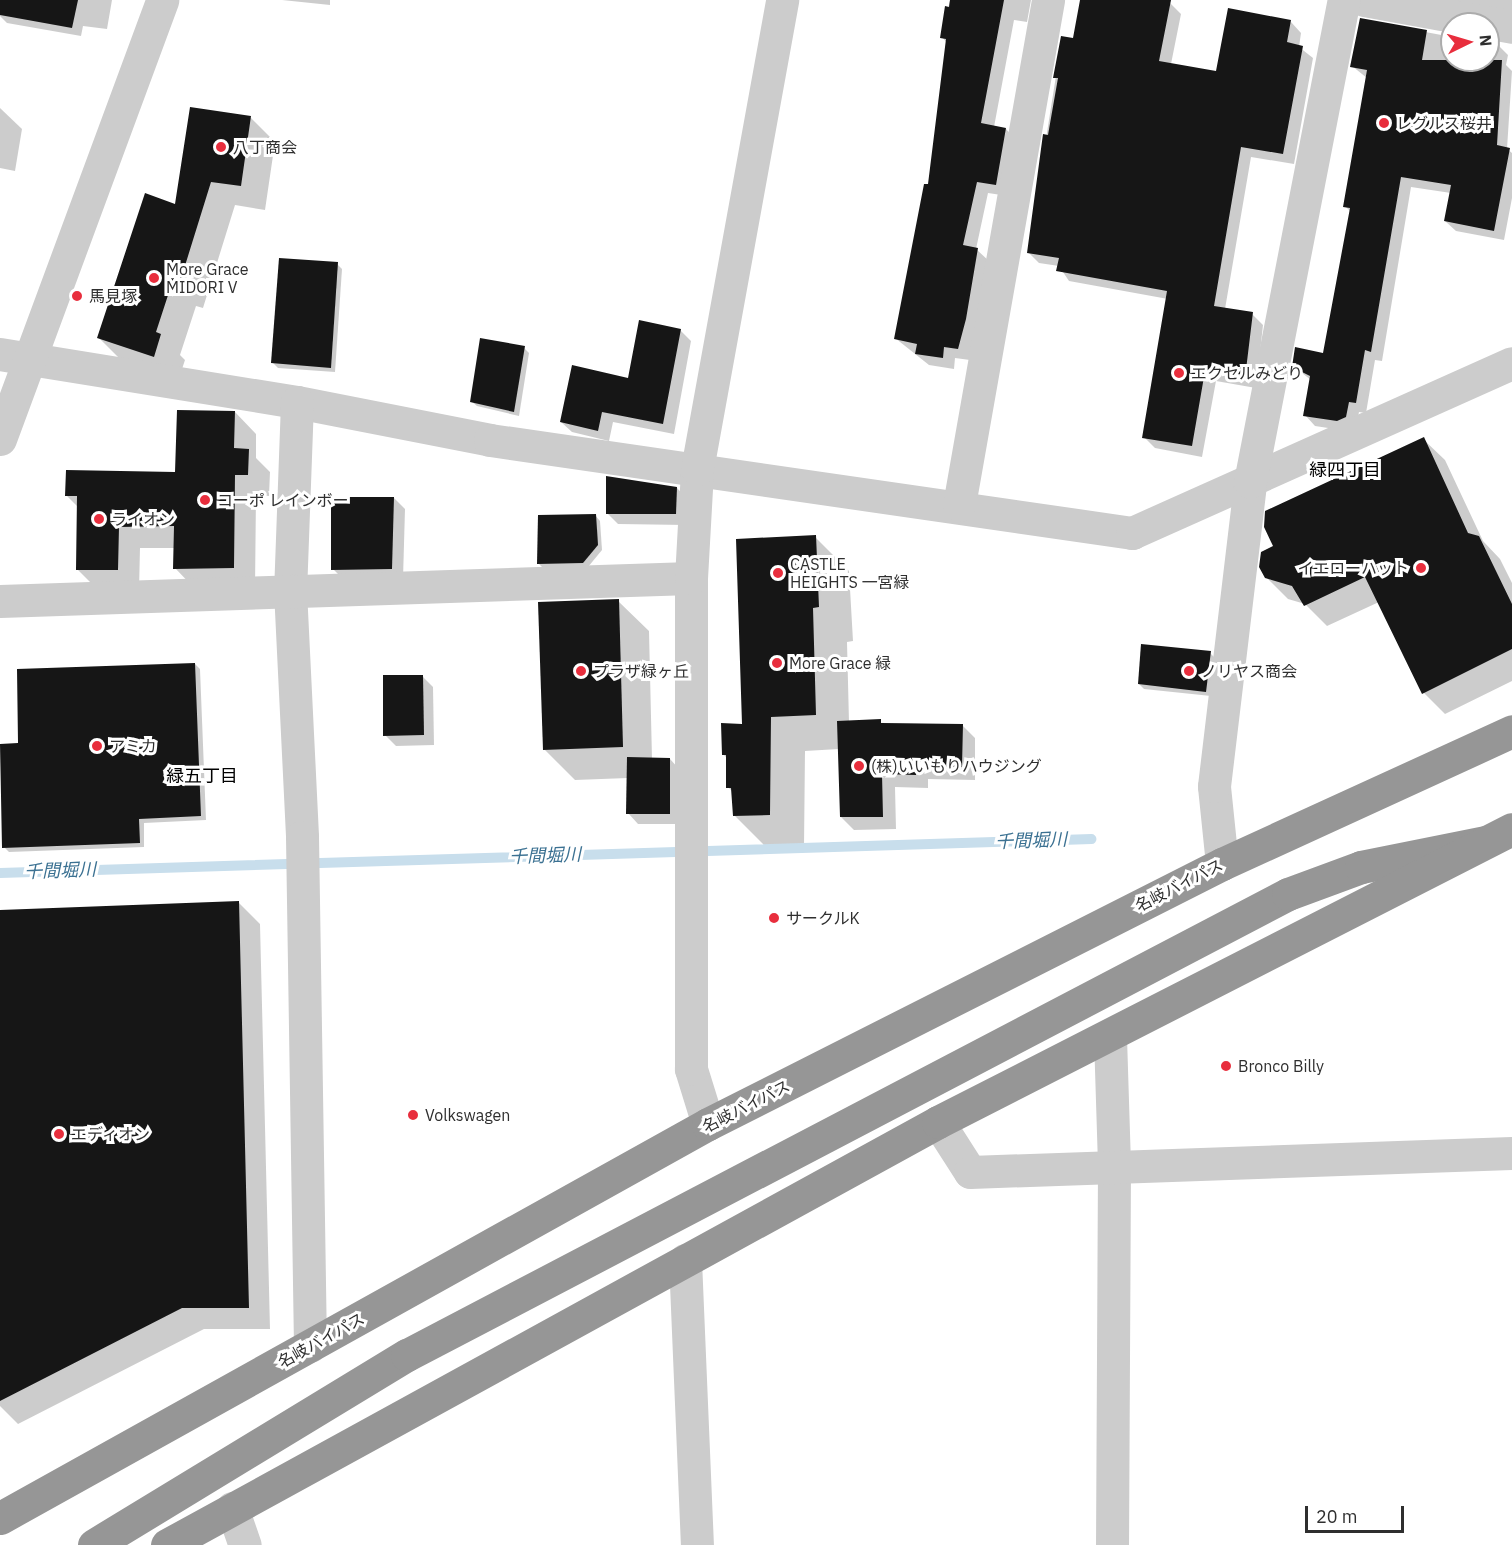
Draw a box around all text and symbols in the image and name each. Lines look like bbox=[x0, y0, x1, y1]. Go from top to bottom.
north arrow bbox=[1440, 12, 1500, 72]
text: N bbox=[1475, 34, 1496, 47]
place label: レグルス桜井 bbox=[1396, 113, 1492, 133]
marker: レグルス桜井 bbox=[1377, 116, 1391, 130]
place label: 八丁商会 bbox=[233, 137, 297, 157]
marker: 八丁商会 bbox=[214, 140, 228, 154]
place label: More Grace MIDORI V bbox=[166, 259, 249, 297]
marker: More Grace MIDORI V bbox=[147, 271, 161, 285]
place label: 馬見塚 bbox=[89, 286, 137, 306]
marker: 馬見塚 bbox=[70, 289, 84, 303]
place label: エクセルみどり bbox=[1191, 363, 1303, 383]
marker: エクセルみどり bbox=[1172, 366, 1186, 380]
district label: 緑四丁目 bbox=[1309, 459, 1381, 481]
place label: コーポ レインボー bbox=[217, 490, 349, 510]
marker: コーポ レインボー bbox=[198, 493, 212, 507]
place label: ライオン bbox=[111, 509, 175, 529]
marker: ライオン bbox=[92, 512, 106, 526]
place label: CASTLE HEIGHTS 一宮緑 bbox=[790, 554, 910, 592]
place label: イエローハット bbox=[1297, 558, 1409, 578]
marker: イエローハット bbox=[1414, 561, 1428, 575]
marker: CASTLE HEIGHTS 一宮緑 bbox=[771, 566, 785, 580]
place label: More Grace 緑 bbox=[789, 653, 891, 673]
marker: More Grace 緑 bbox=[770, 656, 784, 670]
place label: プラザ緑ヶ丘 bbox=[593, 661, 689, 681]
place label: ノリヤス商会 bbox=[1201, 661, 1297, 681]
marker: プラザ緑ヶ丘 bbox=[574, 664, 588, 678]
marker: ノリヤス商会 bbox=[1182, 664, 1196, 678]
place label: アミカ bbox=[109, 736, 157, 756]
marker: アミカ bbox=[90, 739, 104, 753]
place label: (株)いいもりハウジング bbox=[871, 756, 1042, 776]
marker: (株)いいもりハウジング bbox=[852, 759, 866, 773]
district label: 緑五丁目 bbox=[166, 765, 238, 787]
water label: 千間堀川 bbox=[995, 829, 1067, 853]
water label: 千間堀川 bbox=[509, 844, 581, 868]
street label: 名岐バイパス bbox=[1132, 855, 1226, 915]
water label: 千間堀川 bbox=[24, 859, 96, 883]
place label: サークルK bbox=[786, 908, 860, 928]
marker: サークルK bbox=[767, 911, 781, 925]
place label: Bronco Billy bbox=[1238, 1056, 1324, 1076]
marker: Bronco Billy bbox=[1219, 1059, 1233, 1073]
street label: 名岐バイパス bbox=[699, 1076, 793, 1136]
place label: Volkswagen bbox=[425, 1105, 510, 1125]
marker: Volkswagen bbox=[406, 1108, 420, 1122]
place label: エディオン bbox=[71, 1124, 151, 1144]
marker: エディオン bbox=[52, 1127, 66, 1141]
street label: 名岐バイパス bbox=[274, 1308, 368, 1372]
scale bar bbox=[1308, 1494, 1407, 1532]
text: 20 m bbox=[1316, 1505, 1358, 1528]

